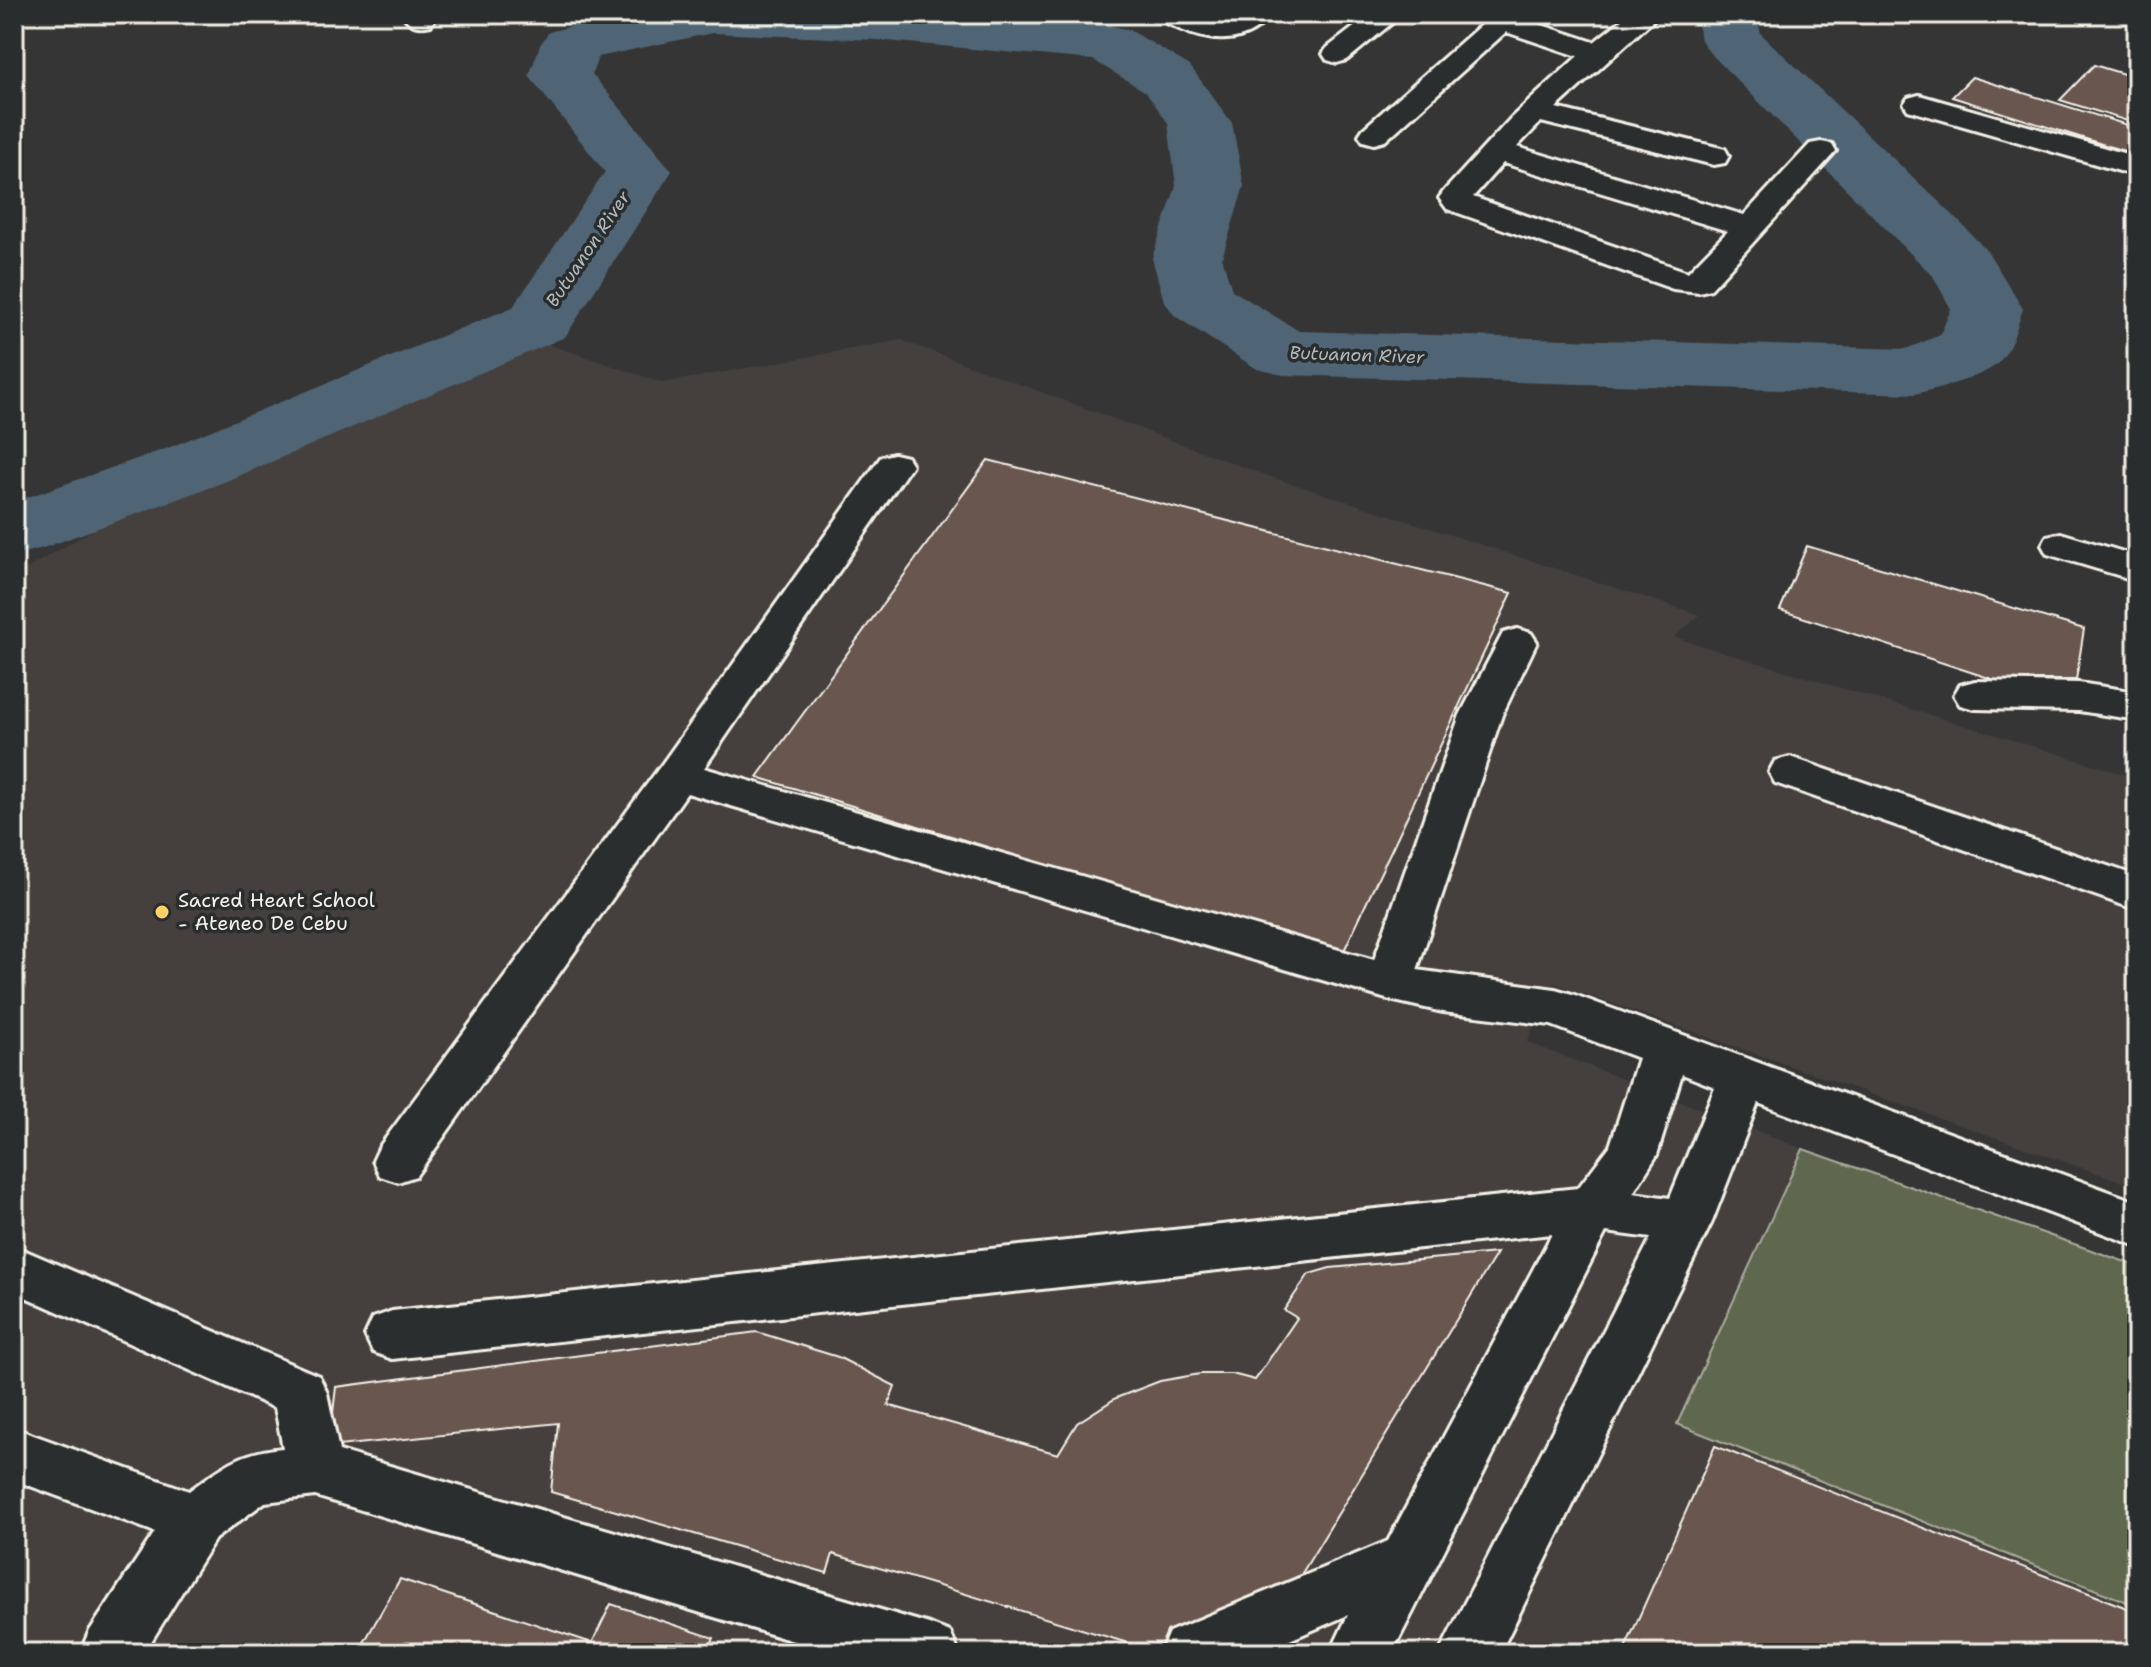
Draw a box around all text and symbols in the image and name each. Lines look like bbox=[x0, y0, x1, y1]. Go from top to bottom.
water label: Butuanon River bbox=[540, 186, 636, 312]
water label: Butuanon River bbox=[1289, 341, 1425, 369]
place label: Sacred Heart School - Ateneo De Cebu bbox=[178, 887, 375, 936]
marker: Sacred Heart School - Ateneo De Cebu bbox=[153, 903, 171, 921]

